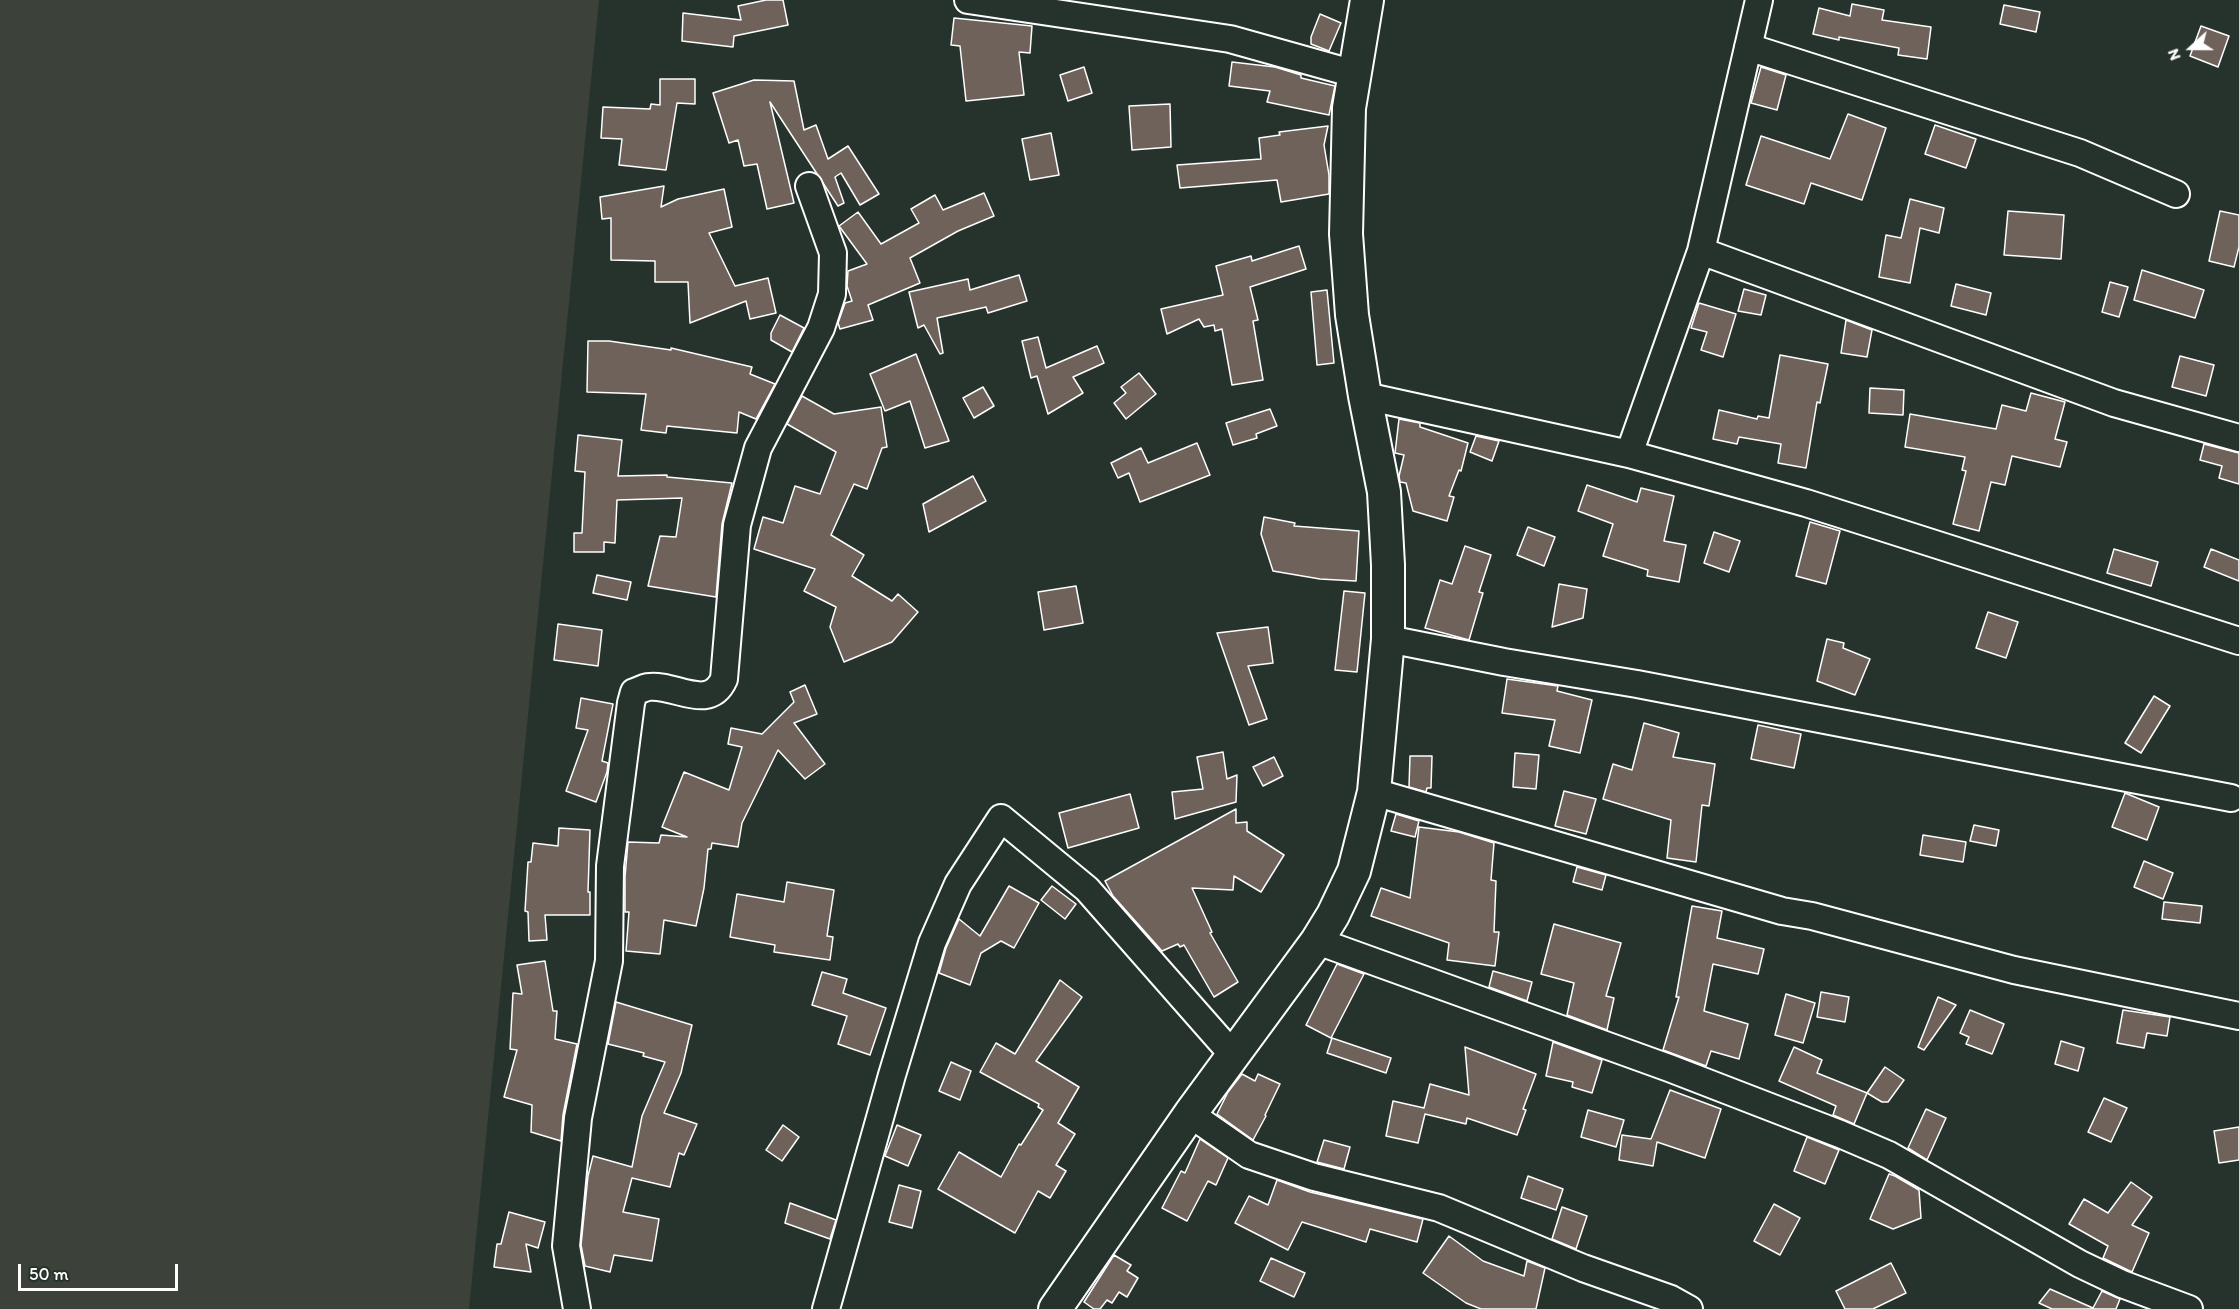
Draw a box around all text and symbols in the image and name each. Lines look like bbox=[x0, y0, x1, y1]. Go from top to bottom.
north arrow bbox=[2161, 18, 2221, 78]
text: N bbox=[2163, 46, 2185, 63]
scale bar bbox=[21, 1252, 182, 1290]
text: 50 m bbox=[29, 1263, 69, 1285]

